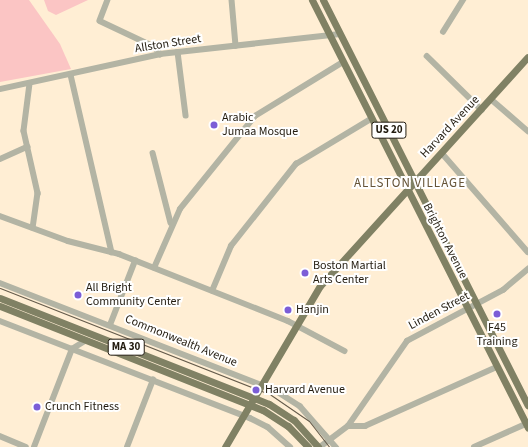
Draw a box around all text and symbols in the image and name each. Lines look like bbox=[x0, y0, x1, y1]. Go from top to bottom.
street label: Allston Street bbox=[134, 32, 202, 56]
street label: Harvard Avenue bbox=[418, 93, 482, 161]
place label: Arabic Jumaa Mosque bbox=[222, 111, 298, 139]
marker: Arabic Jumaa Mosque bbox=[209, 120, 219, 130]
road number: US 20 bbox=[371, 121, 407, 139]
district label: ALLSTON VILLAGE bbox=[354, 175, 466, 191]
street label: Brighton Avenue bbox=[420, 201, 470, 281]
place label: Boston Martial Arts Center bbox=[313, 259, 386, 287]
marker: Boston Martial Arts Center bbox=[300, 268, 310, 278]
place label: All Bright Community Center bbox=[86, 281, 181, 309]
street label: Linden Street bbox=[406, 289, 472, 333]
marker: All Bright Community Center bbox=[73, 290, 83, 300]
place label: Hanjin bbox=[296, 303, 329, 317]
marker: Hanjin bbox=[283, 305, 293, 315]
marker: F45 Training bbox=[492, 309, 502, 319]
street label: Commonwealth Avenue bbox=[123, 312, 239, 370]
place label: F45 Training bbox=[477, 321, 517, 349]
road number: MA 30 bbox=[107, 338, 145, 356]
place label: Harvard Avenue bbox=[265, 383, 345, 397]
marker: Harvard Avenue bbox=[250, 384, 262, 396]
place label: Crunch Fitness bbox=[45, 400, 119, 414]
marker: Crunch Fitness bbox=[32, 402, 42, 412]

